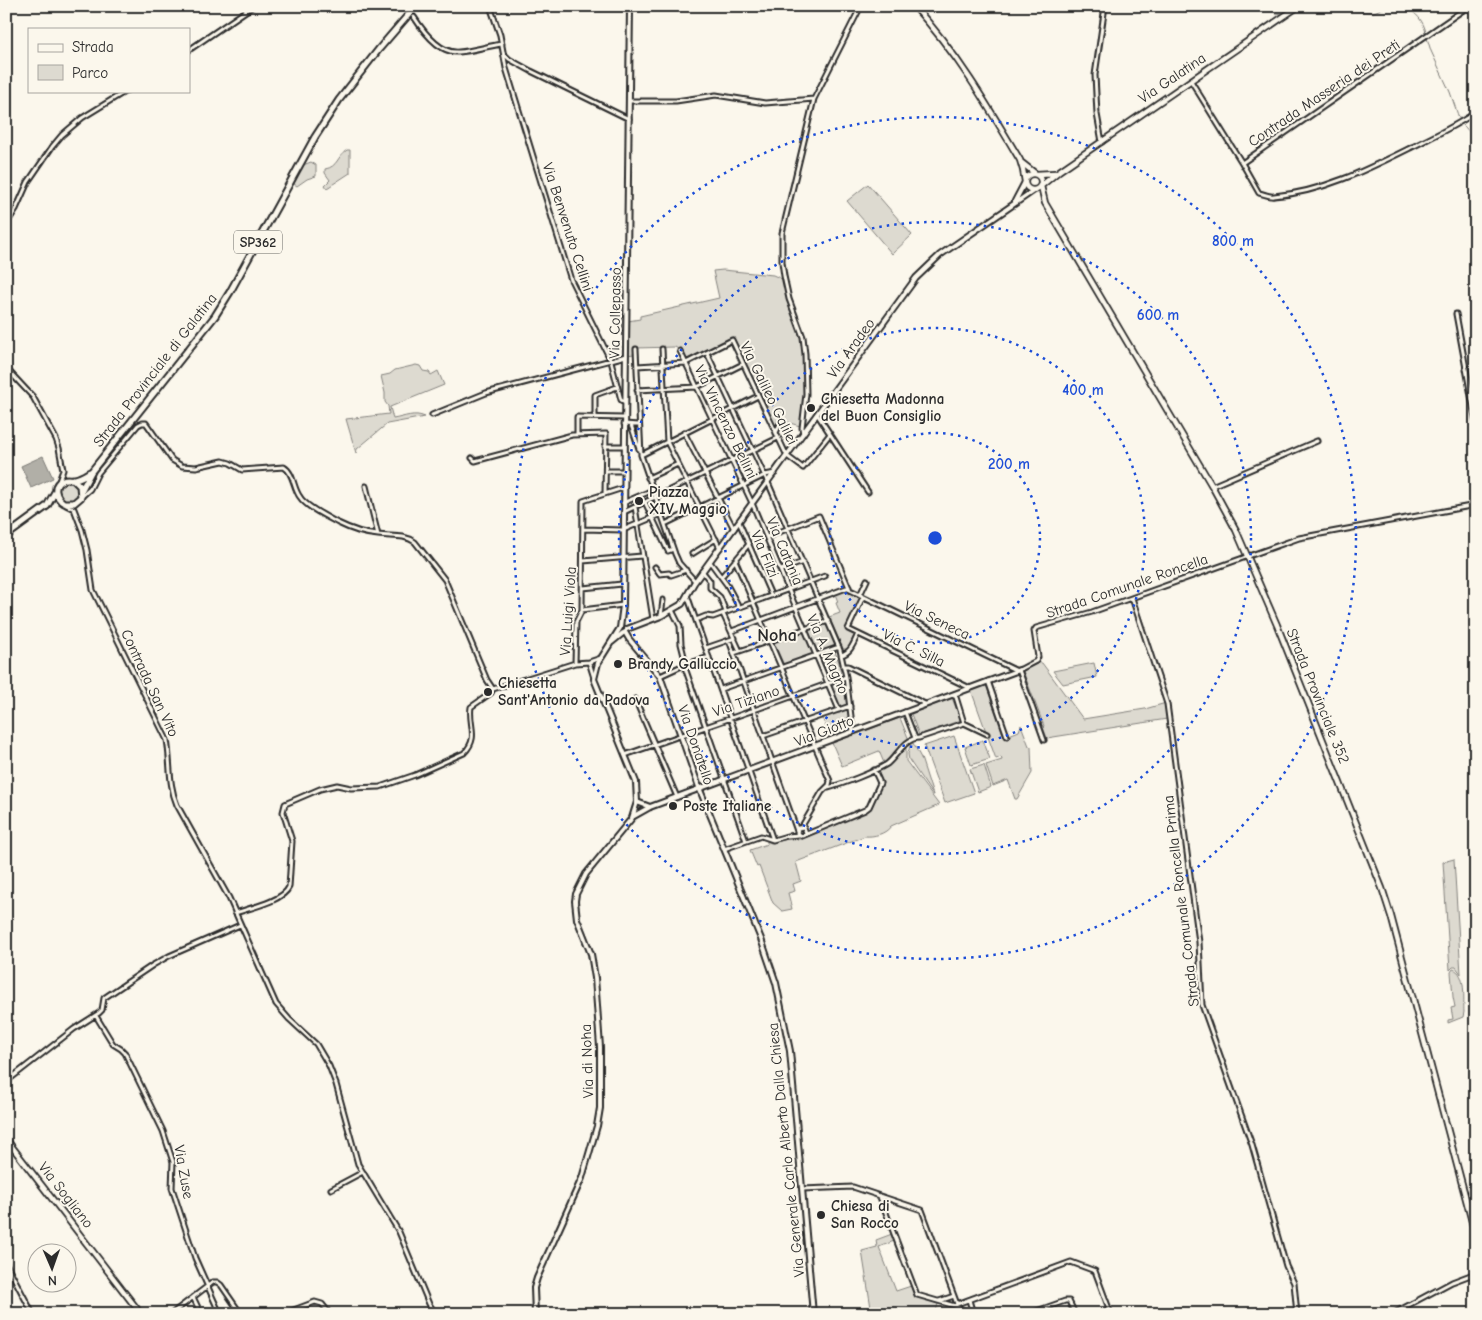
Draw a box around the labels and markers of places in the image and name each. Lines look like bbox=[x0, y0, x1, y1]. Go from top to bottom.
place label: Chiesetta Madonna del Buon Consiglio bbox=[821, 390, 944, 425]
marker: Chiesetta Madonna del Buon Consiglio bbox=[805, 402, 817, 414]
place label: Piazza XIV Maggio bbox=[649, 483, 727, 518]
marker: Piazza XIV Maggio bbox=[633, 495, 645, 507]
centre of rings bbox=[926, 529, 944, 547]
place label: Brandy Galluccio bbox=[628, 655, 737, 673]
marker: Brandy Galluccio bbox=[612, 658, 624, 670]
place label: Chiesetta Sant'Antonio da Padova bbox=[498, 674, 650, 709]
marker: Chiesetta Sant'Antonio da Padova bbox=[482, 686, 494, 698]
place label: Poste Italiane bbox=[683, 797, 771, 815]
marker: Poste Italiane bbox=[667, 800, 679, 812]
place label: Chiesa di San Rocco bbox=[831, 1197, 899, 1232]
marker: Chiesa di San Rocco bbox=[815, 1209, 827, 1221]

